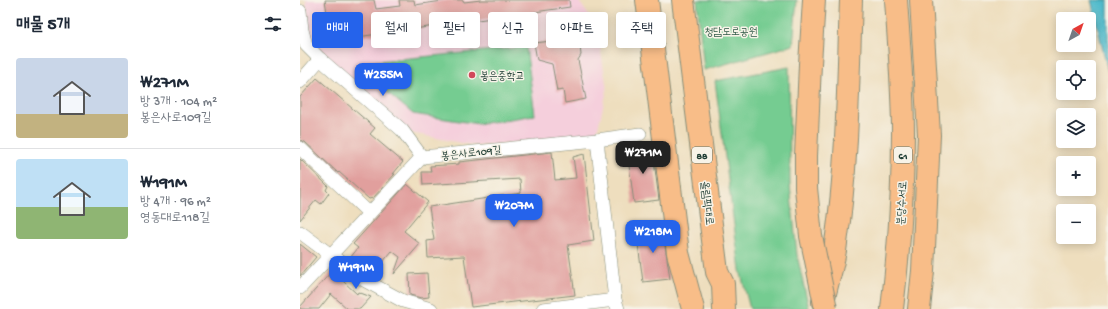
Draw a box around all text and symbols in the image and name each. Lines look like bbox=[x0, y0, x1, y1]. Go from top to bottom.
chip: 매매 bbox=[312, 12, 363, 48]
chip: 월세 bbox=[371, 12, 421, 48]
chip: 필터 bbox=[429, 12, 480, 48]
chip: 신규 bbox=[488, 12, 538, 48]
chip: 아파트 bbox=[546, 12, 608, 48]
chip: 주택 bbox=[616, 12, 666, 48]
north arrow bbox=[1056, 12, 1096, 52]
map controls bbox=[1056, 12, 1096, 244]
icon: filters bbox=[262, 13, 284, 35]
text: 매물 5개 bbox=[16, 16, 70, 36]
park label: 청담도로공원 bbox=[704, 27, 758, 39]
button: locate bbox=[1056, 60, 1096, 100]
pin: ₩255M bbox=[355, 63, 411, 97]
text: ₩255M bbox=[364, 68, 402, 83]
marker: 봉은중학교 bbox=[467, 70, 477, 80]
place label: 봉은중학교 bbox=[480, 70, 524, 83]
icon: home bbox=[48, 74, 96, 122]
text: ₩271M bbox=[140, 74, 189, 94]
text: 방 3개 · 104 m² bbox=[140, 95, 217, 110]
button: layers bbox=[1056, 108, 1096, 148]
text: 봉은사로109길 bbox=[140, 111, 211, 126]
pin: ₩271M bbox=[615, 141, 671, 175]
street label: 봉은사로109길 bbox=[440, 144, 502, 163]
text: ₩271M bbox=[624, 146, 662, 161]
road number: 88 bbox=[692, 147, 712, 163]
road number: 61 bbox=[894, 147, 912, 163]
button: + bbox=[1056, 156, 1096, 196]
text: ₩191M bbox=[140, 174, 187, 194]
icon: home bbox=[48, 175, 96, 223]
street label: 분당수서로 bbox=[895, 180, 910, 226]
street label: 올림픽대로 bbox=[697, 181, 715, 226]
pin: ₩207M bbox=[486, 194, 542, 228]
text: 방 4개 · 96 m² bbox=[140, 195, 211, 210]
text: ₩207M bbox=[494, 199, 534, 214]
button: − bbox=[1056, 204, 1096, 244]
text: 영동대로118길 bbox=[140, 211, 210, 226]
pin: ₩218M bbox=[625, 220, 681, 254]
text: ₩218M bbox=[634, 225, 672, 240]
pin: ₩191M bbox=[328, 256, 384, 290]
text: ₩191M bbox=[338, 261, 374, 276]

